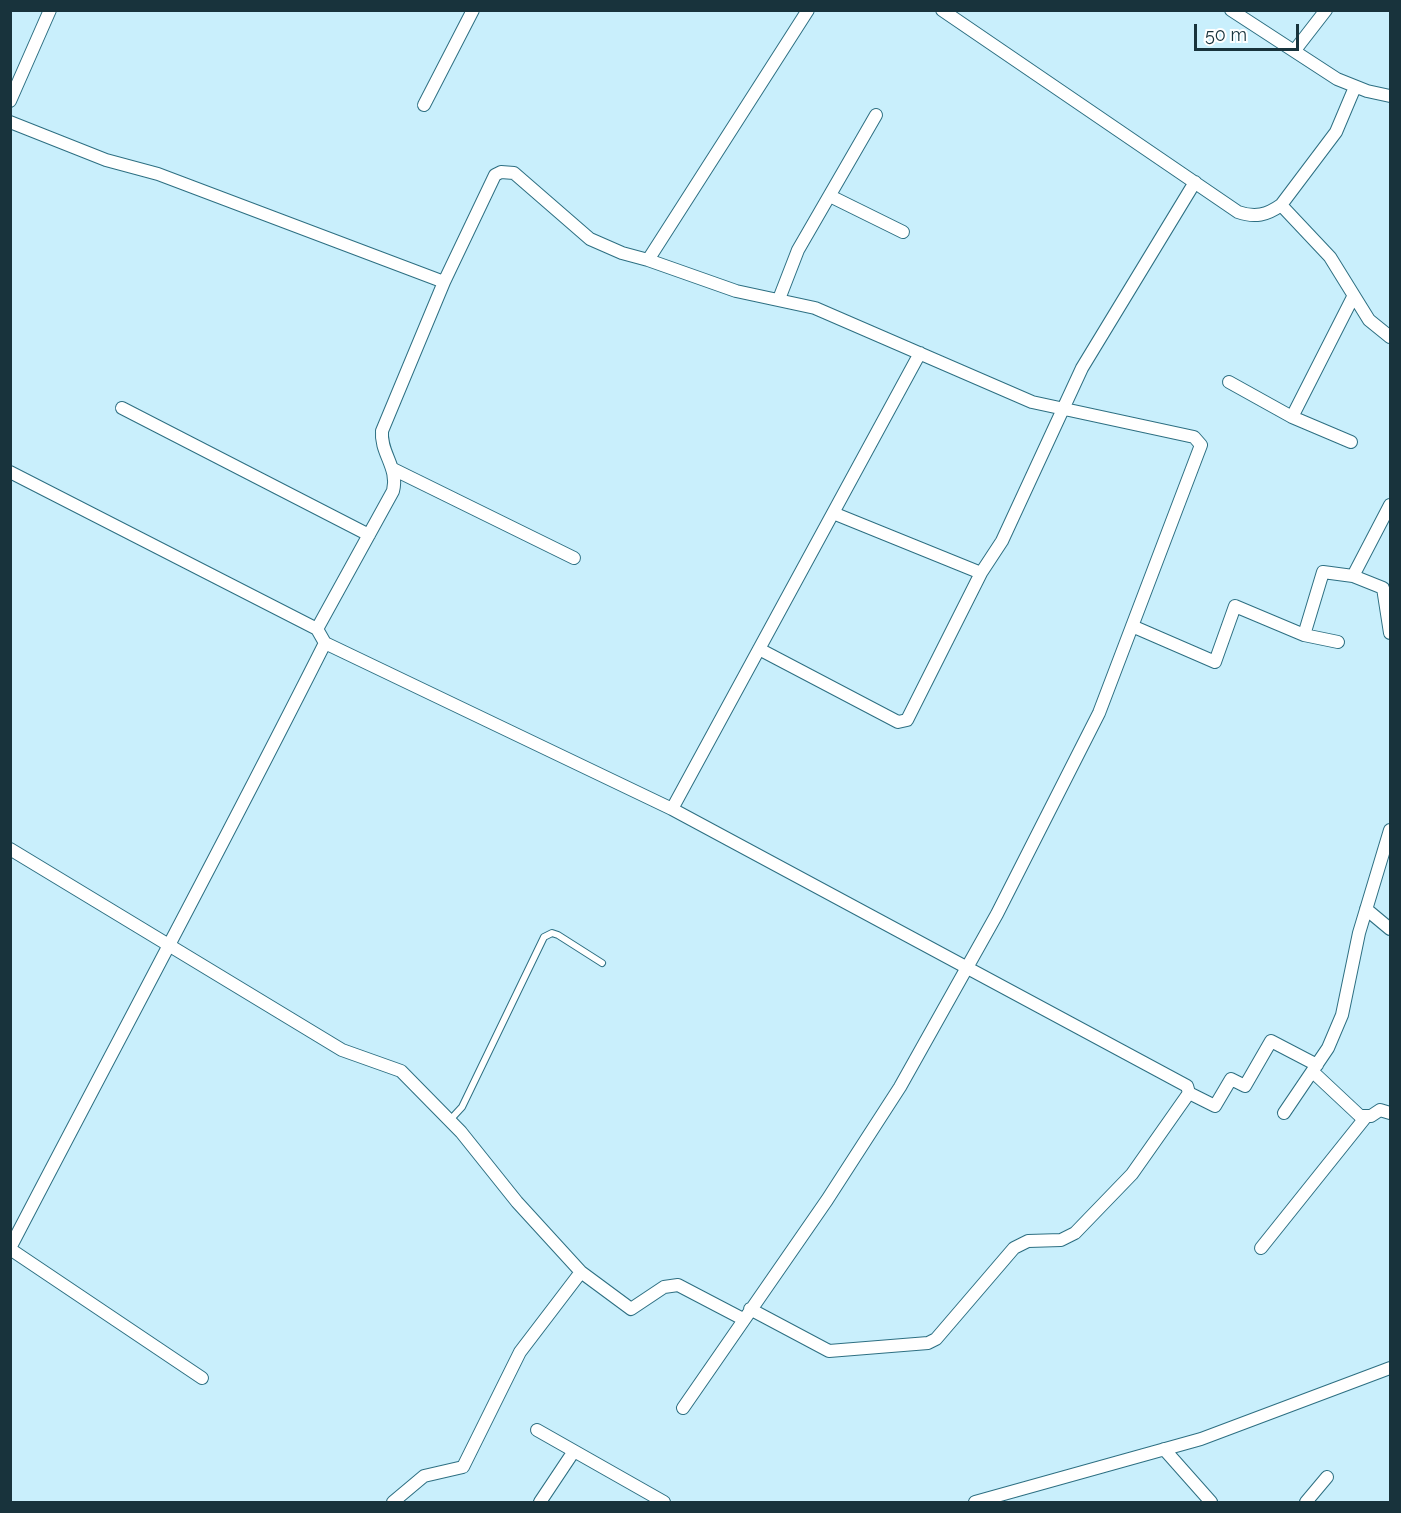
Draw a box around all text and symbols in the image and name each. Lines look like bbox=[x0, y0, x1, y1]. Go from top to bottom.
scale bar bbox=[1197, 12, 1302, 50]
text: 50 m bbox=[1205, 24, 1247, 45]

